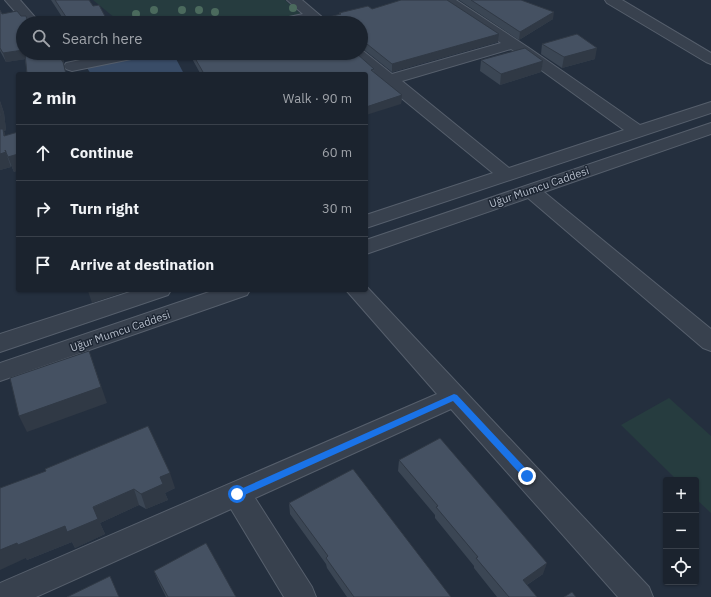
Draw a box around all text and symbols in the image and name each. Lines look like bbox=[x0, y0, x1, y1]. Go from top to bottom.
search box bbox=[16, 16, 368, 60]
icon: search bbox=[30, 27, 52, 49]
text: Search here bbox=[62, 29, 142, 48]
text: 2 min bbox=[32, 87, 76, 109]
text: Walk · 90 m bbox=[283, 90, 352, 107]
icon: ahead bbox=[32, 142, 54, 164]
text: Continue bbox=[70, 143, 134, 162]
text: 60 m bbox=[322, 144, 352, 161]
street label: Uğur Mumcu Caddesi bbox=[487, 163, 591, 211]
icon: right bbox=[32, 198, 54, 220]
text: Turn right bbox=[70, 199, 139, 218]
text: 30 m bbox=[322, 200, 352, 217]
icon: arrive bbox=[32, 254, 54, 276]
text: Arrive at destination bbox=[70, 255, 214, 274]
street label: Uğur Mumcu Caddesi bbox=[68, 307, 172, 355]
route end bbox=[518, 467, 536, 485]
map controls bbox=[663, 477, 699, 585]
button: + bbox=[663, 477, 699, 513]
route start bbox=[228, 485, 246, 503]
button: − bbox=[663, 513, 699, 549]
button: locate bbox=[663, 549, 699, 585]

